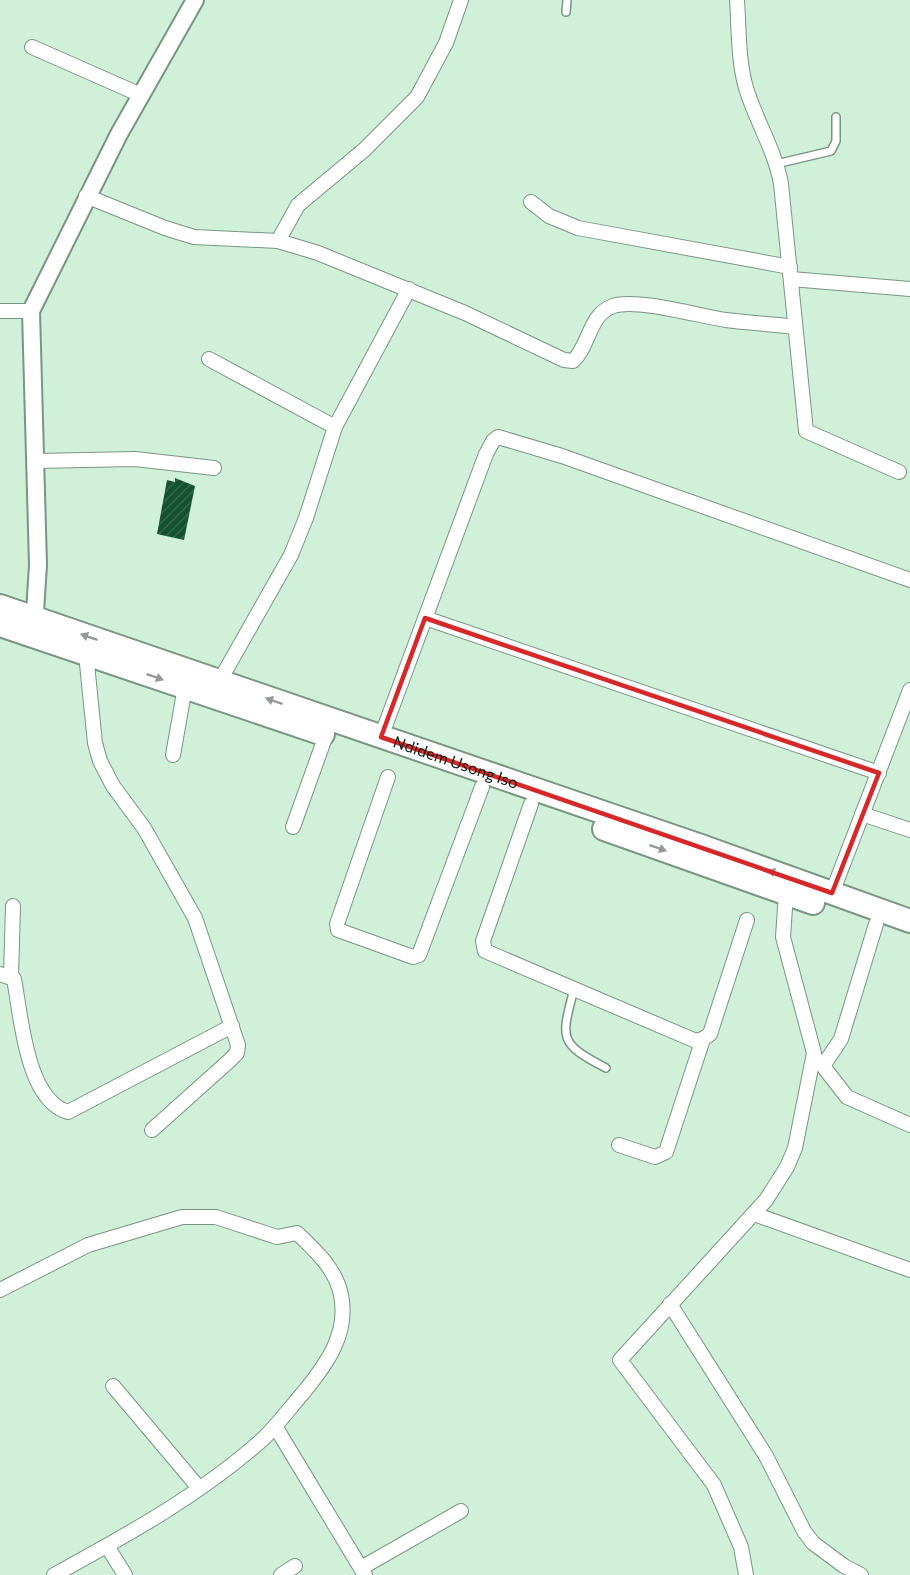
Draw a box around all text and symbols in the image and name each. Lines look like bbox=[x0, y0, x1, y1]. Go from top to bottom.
one-way arrow bbox=[80, 632, 98, 641]
one-way arrow bbox=[146, 673, 164, 682]
one-way arrow bbox=[264, 695, 282, 705]
street label: Ndidem Usong Iso bbox=[391, 731, 521, 792]
one-way arrow bbox=[649, 844, 667, 854]
one-way arrow bbox=[767, 867, 785, 877]

